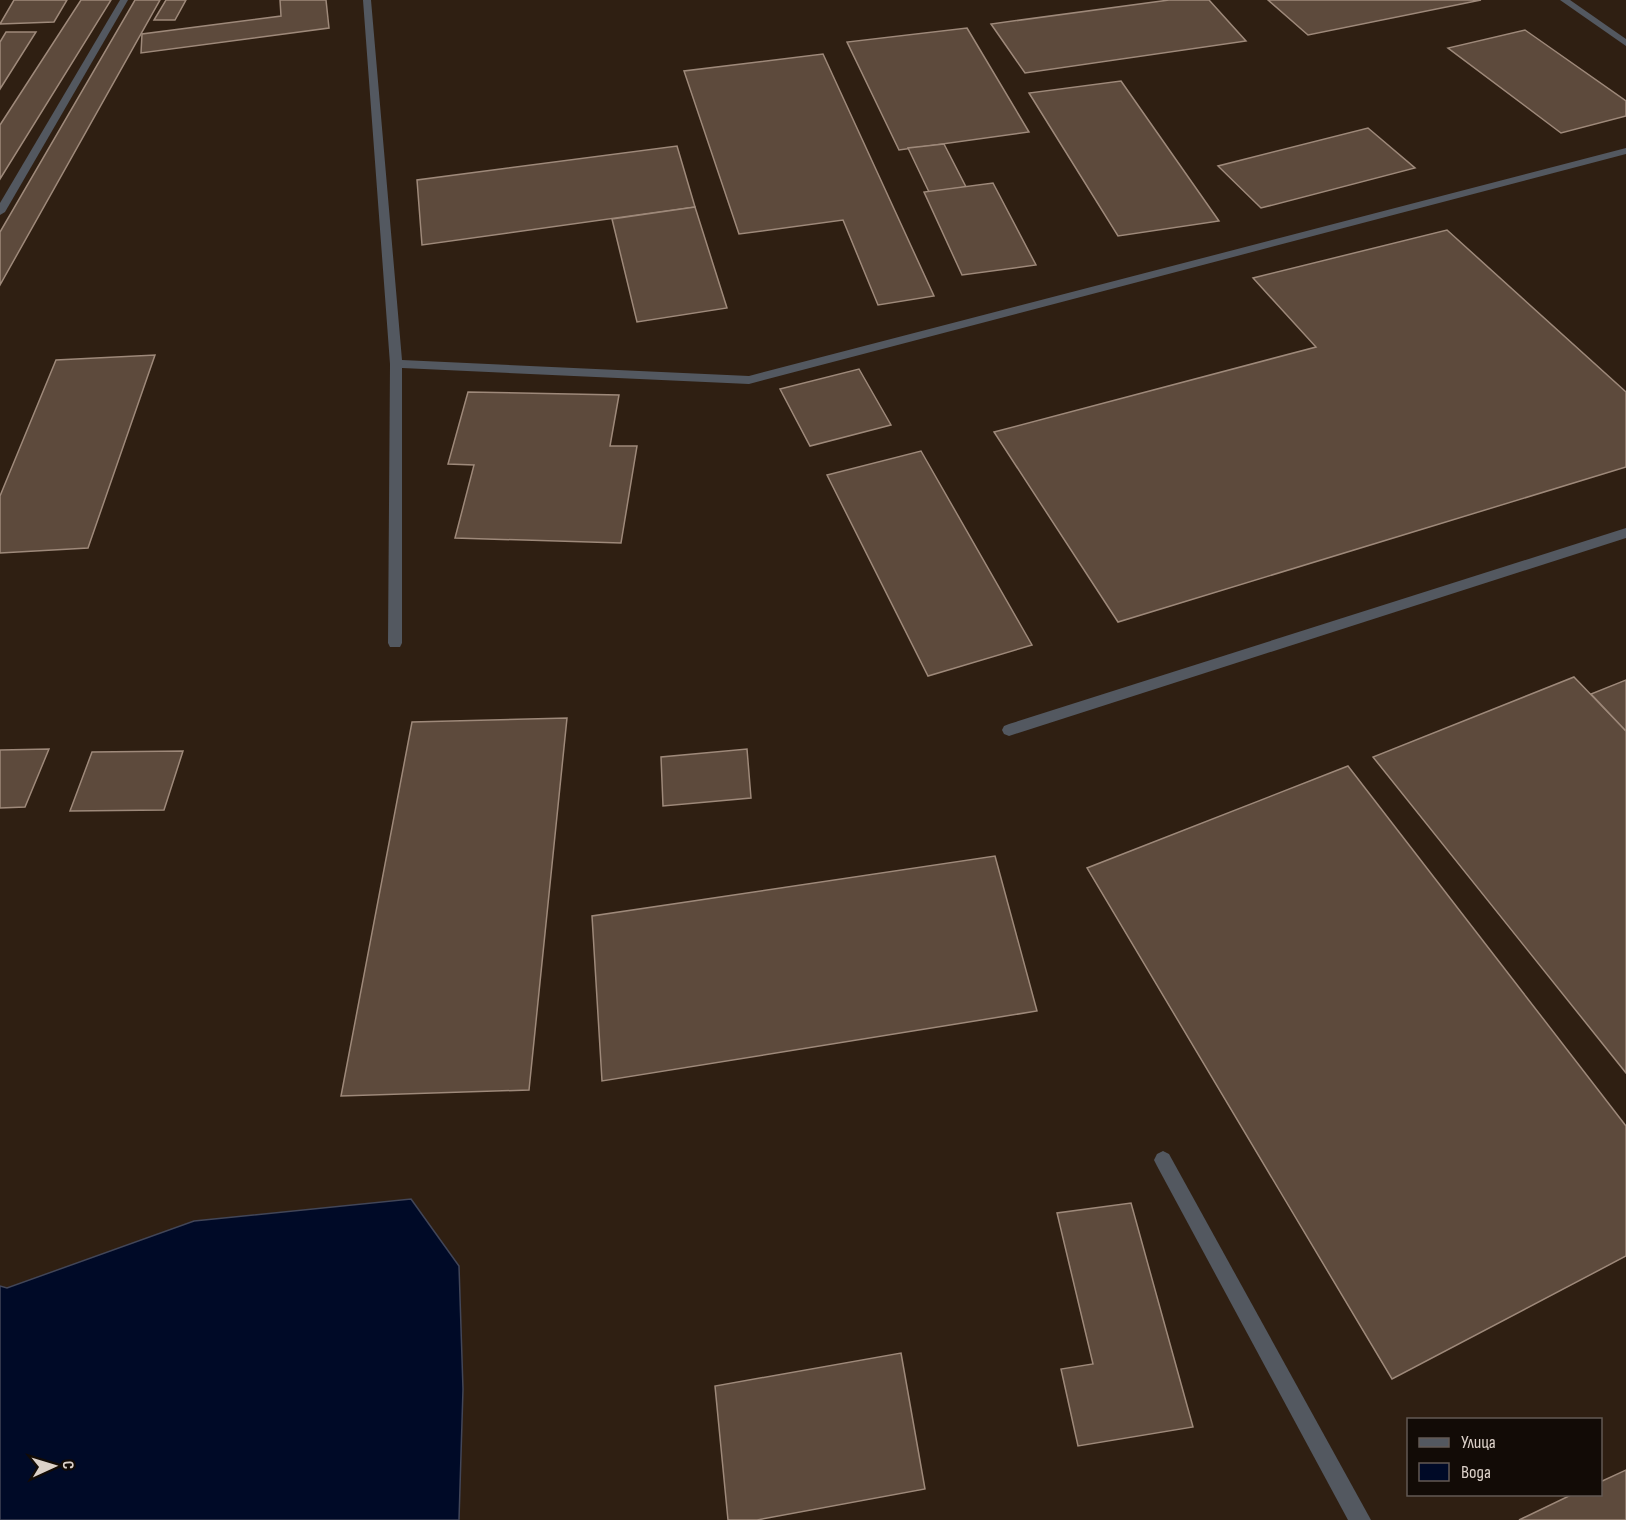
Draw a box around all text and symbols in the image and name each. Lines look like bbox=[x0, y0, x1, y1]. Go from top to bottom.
legend bbox=[1407, 1418, 1602, 1496]
text: Улица bbox=[1461, 1432, 1496, 1453]
north arrow bbox=[24, 1436, 84, 1496]
text: С bbox=[58, 1460, 77, 1470]
text: Вода bbox=[1461, 1462, 1491, 1483]

